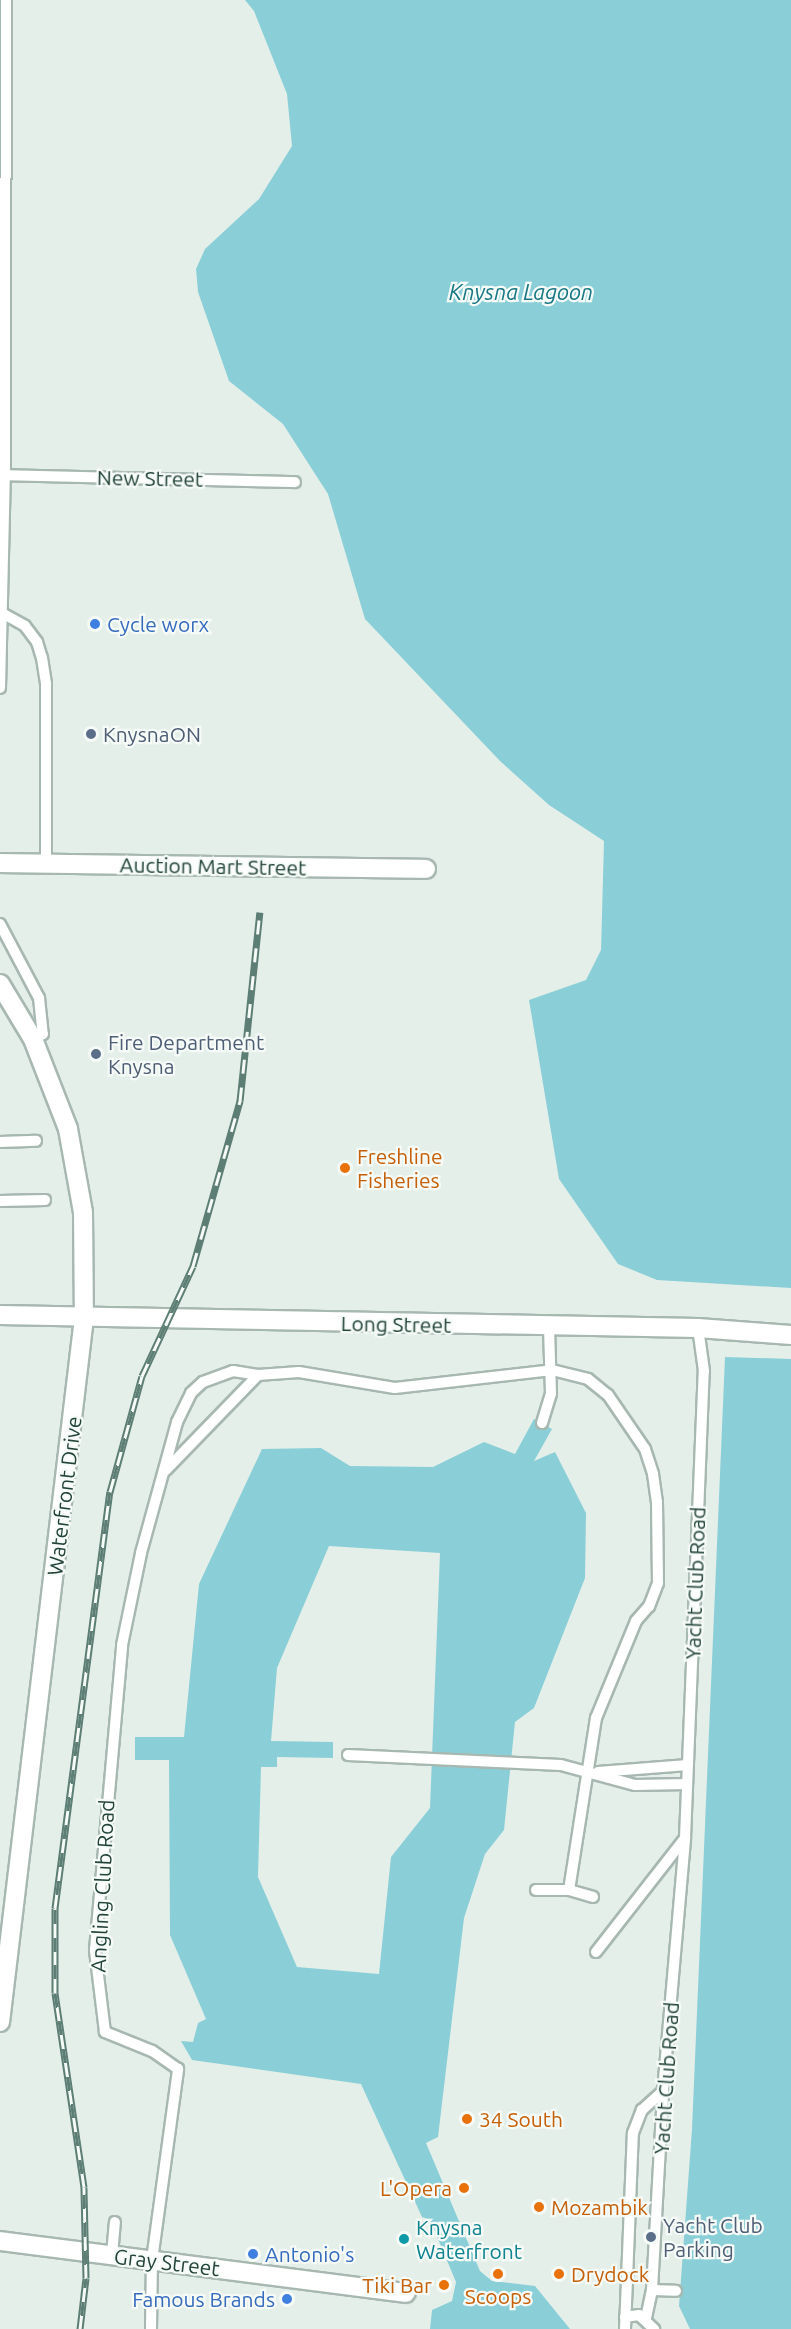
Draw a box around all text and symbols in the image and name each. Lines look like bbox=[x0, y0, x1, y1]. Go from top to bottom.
water label: Knysna Lagoon bbox=[449, 279, 593, 305]
street label: New Street bbox=[97, 464, 203, 492]
place label: Cycle worx bbox=[107, 611, 209, 637]
marker: Cycle worx bbox=[88, 617, 102, 631]
place label: KnysnaON bbox=[103, 721, 201, 747]
marker: KnysnaON bbox=[84, 727, 98, 741]
street label: Auction Mart Street bbox=[120, 852, 306, 880]
place label: Fire Department Knysna bbox=[108, 1029, 264, 1079]
marker: Fire Department Knysna bbox=[89, 1047, 103, 1061]
place label: Freshline Fisheries bbox=[357, 1143, 443, 1193]
marker: Freshline Fisheries bbox=[338, 1161, 352, 1175]
street label: Long Street bbox=[341, 1310, 451, 1338]
street label: Waterfront Drive bbox=[42, 1415, 86, 1577]
street label: Yacht Club Road bbox=[680, 1506, 710, 1660]
street label: Angling Club Road bbox=[85, 1799, 119, 1973]
street label: Yacht Club Road bbox=[648, 2001, 684, 2155]
place label: 34 South bbox=[479, 2106, 563, 2132]
marker: 34 South bbox=[460, 2112, 474, 2126]
place label: L'Opera bbox=[380, 2175, 452, 2201]
marker: L'Opera bbox=[457, 2181, 471, 2195]
place label: Mozambik bbox=[551, 2194, 648, 2220]
marker: Mozambik bbox=[532, 2200, 546, 2214]
place label: Yacht Club Parking bbox=[663, 2212, 763, 2262]
place label: Knysna Waterfront bbox=[416, 2214, 522, 2264]
marker: Yacht Club Parking bbox=[644, 2230, 658, 2244]
marker: Knysna Waterfront bbox=[397, 2232, 411, 2246]
place label: Antonio's bbox=[265, 2241, 354, 2267]
street label: Gray Street bbox=[113, 2243, 221, 2281]
marker: Antonio's bbox=[246, 2247, 260, 2261]
place label: Drydock bbox=[571, 2261, 649, 2287]
marker: Scoops bbox=[491, 2267, 505, 2281]
marker: Drydock bbox=[552, 2267, 566, 2281]
place label: Tiki Bar bbox=[362, 2272, 432, 2298]
marker: Tiki Bar bbox=[437, 2278, 451, 2292]
place label: Scoops bbox=[465, 2283, 531, 2309]
place label: Famous Brands bbox=[132, 2286, 275, 2312]
marker: Famous Brands bbox=[280, 2292, 294, 2306]

